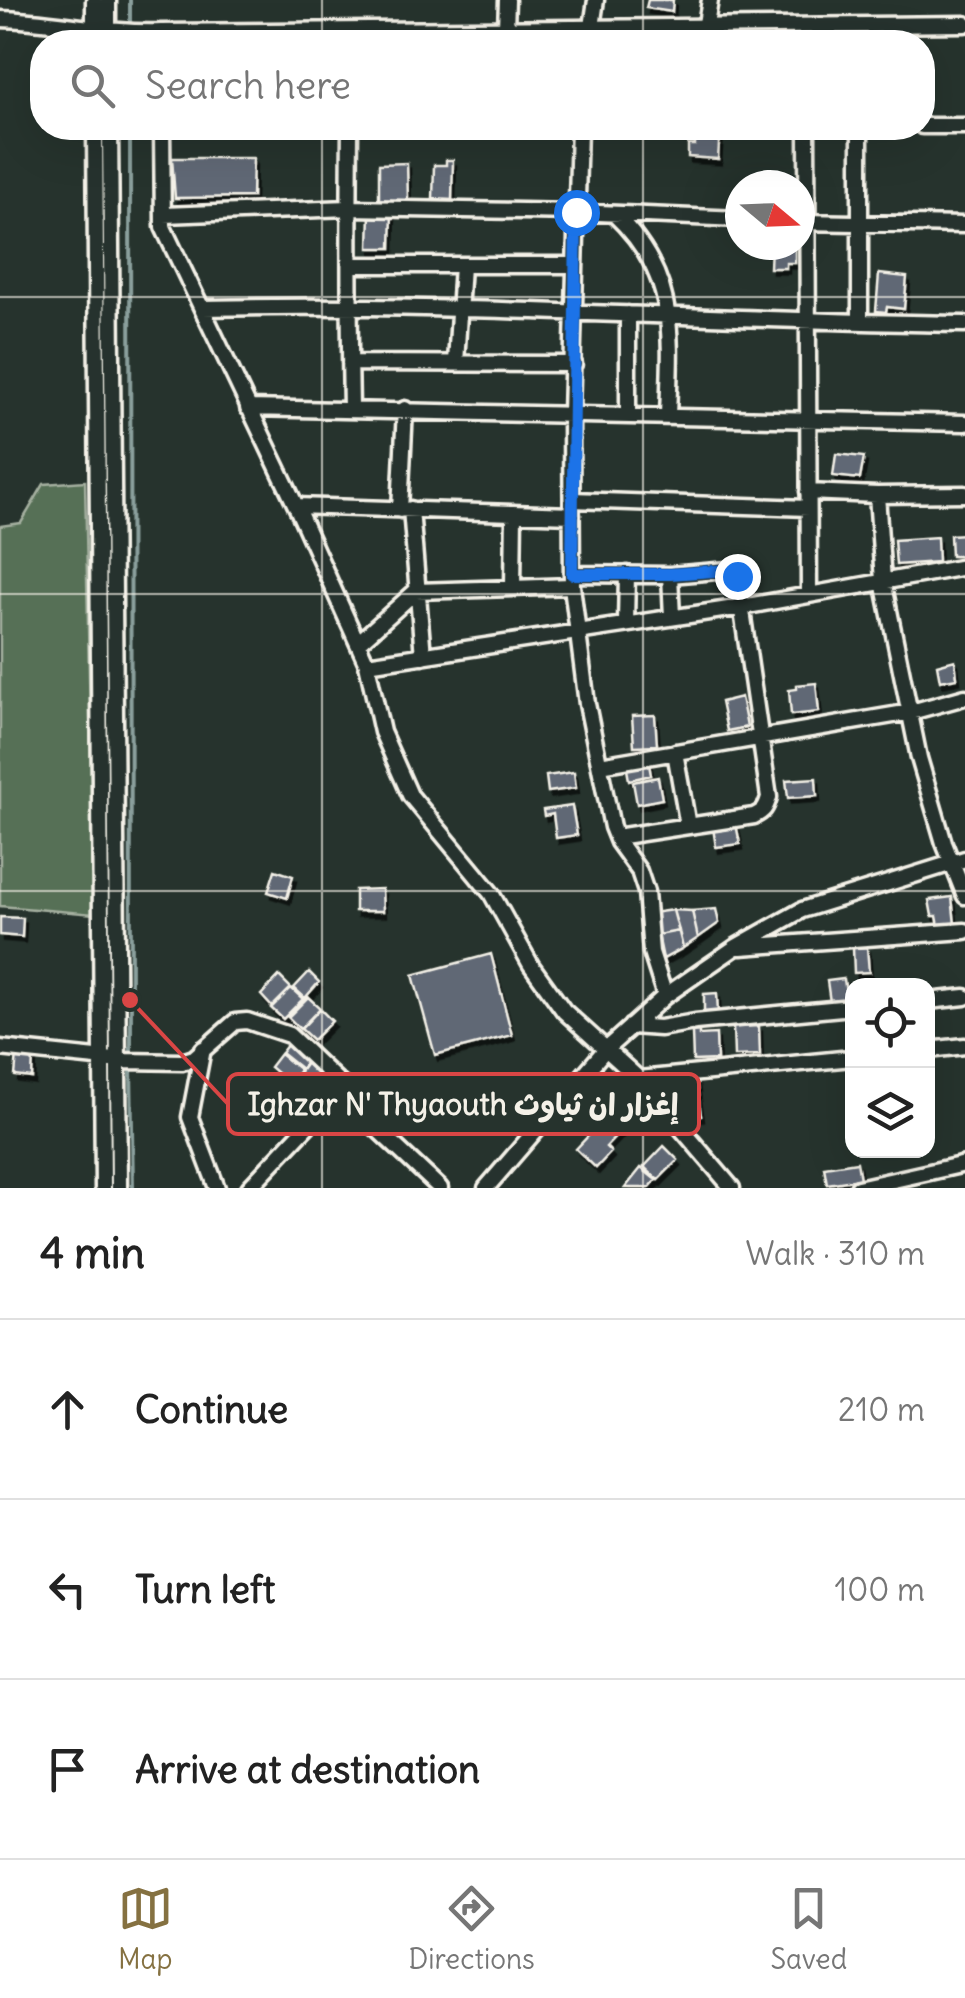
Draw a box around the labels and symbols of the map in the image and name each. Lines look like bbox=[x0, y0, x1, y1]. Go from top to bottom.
north arrow bbox=[725, 170, 815, 260]
route start bbox=[554, 190, 600, 236]
route end bbox=[715, 554, 761, 600]
callout: Ighzar N' Thyaouth إغزار ان ثياوث bbox=[228, 1074, 699, 1134]
text: Ighzar N' Thyaouth إغزار ان ثياوث bbox=[248, 1085, 679, 1125]

